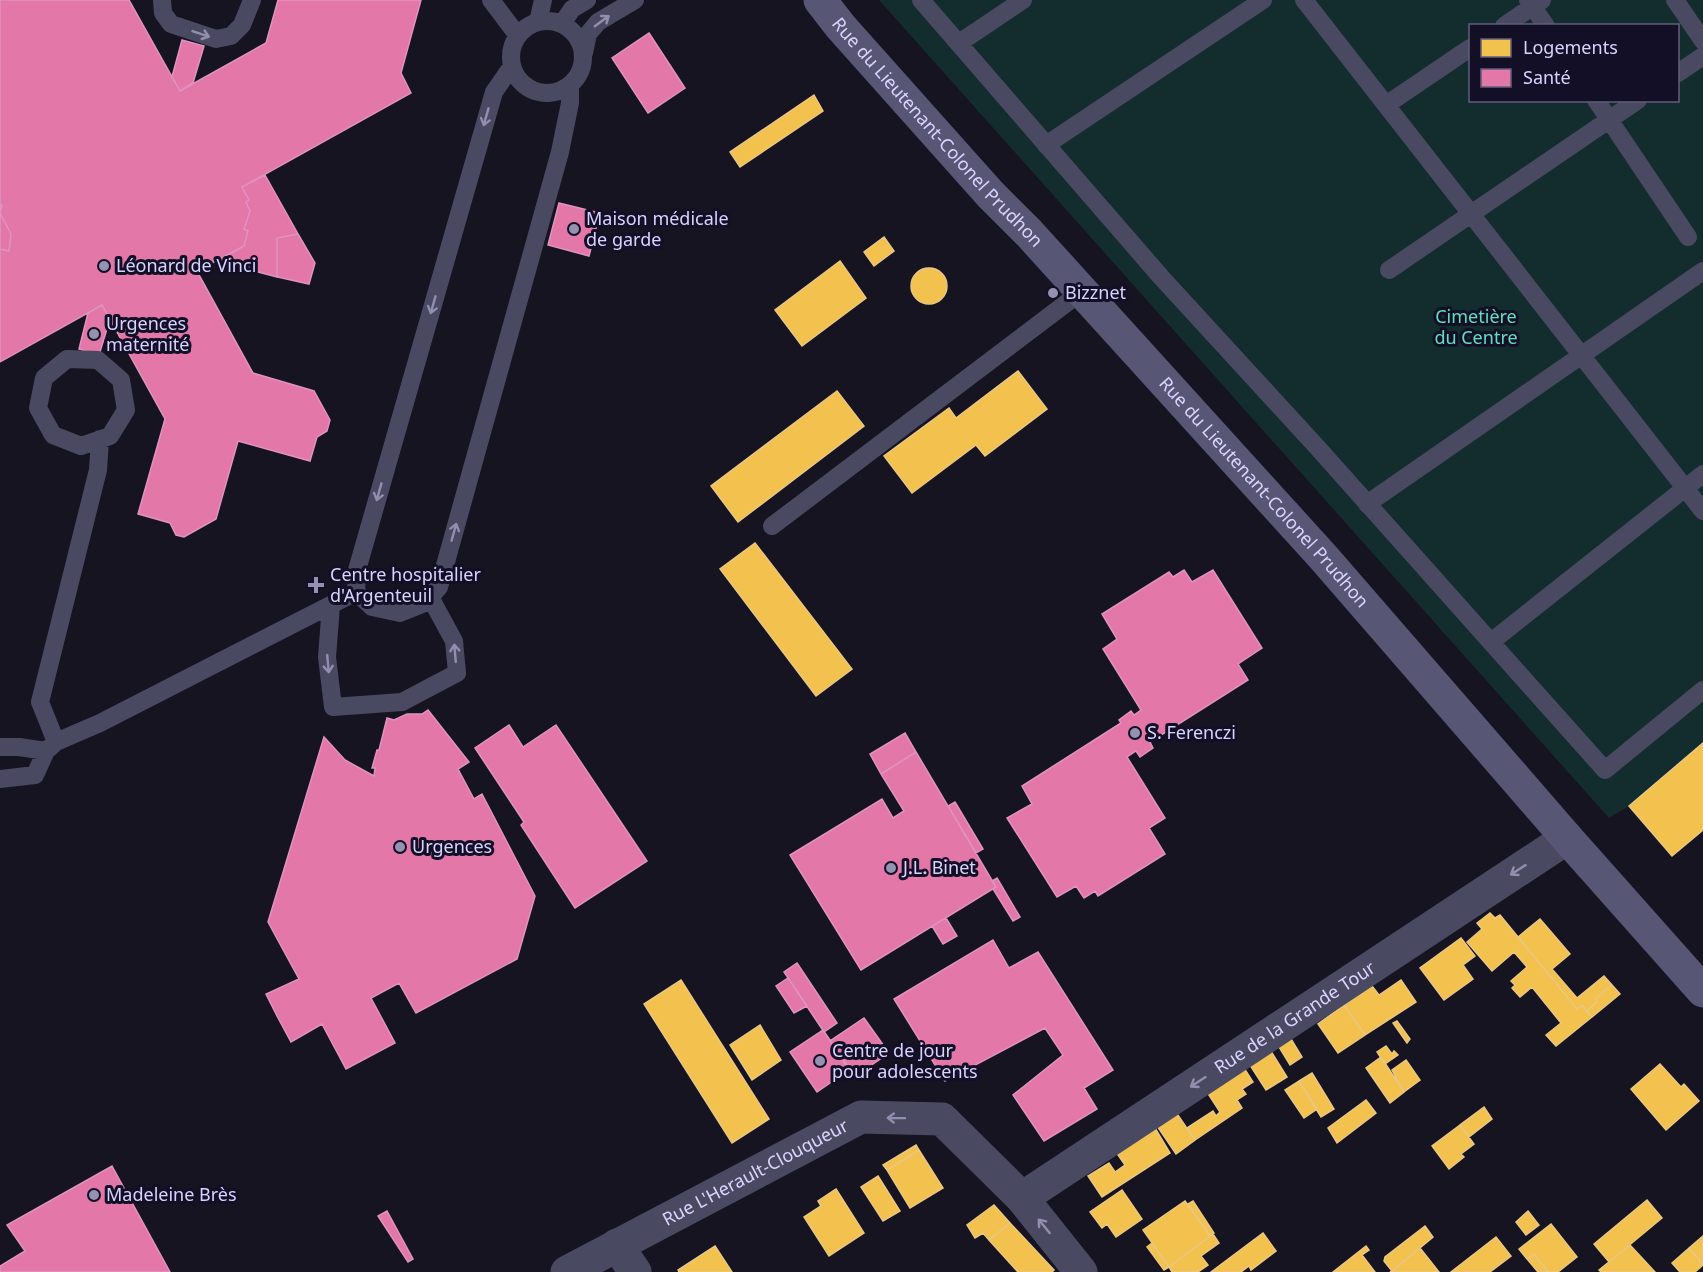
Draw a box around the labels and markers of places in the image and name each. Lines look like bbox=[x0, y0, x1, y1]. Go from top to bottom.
place label: Maison médicale de garde bbox=[586, 206, 729, 251]
marker: Maison médicale de garde bbox=[567, 222, 581, 236]
place label: Léonard de Vinci bbox=[116, 253, 256, 277]
marker: Léonard de Vinci bbox=[97, 259, 111, 273]
place label: Bizznet bbox=[1065, 280, 1127, 304]
marker: Bizznet bbox=[1046, 286, 1060, 300]
place label: Urgences maternité bbox=[106, 311, 189, 356]
marker: Urgences maternité bbox=[87, 327, 101, 341]
place label: Centre hospitalier d'Argenteuil bbox=[330, 562, 481, 607]
marker: Centre hospitalier d'Argenteuil bbox=[307, 576, 325, 594]
place label: S. Ferenczi bbox=[1147, 720, 1236, 744]
marker: S. Ferenczi bbox=[1128, 726, 1142, 740]
place label: Urgences bbox=[412, 834, 492, 858]
marker: Urgences bbox=[393, 840, 407, 854]
place label: J.L. Binet bbox=[901, 855, 976, 879]
marker: J.L. Binet bbox=[884, 861, 898, 875]
place label: Centre de jour pour adolescents bbox=[832, 1038, 978, 1083]
marker: Centre de jour pour adolescents bbox=[813, 1054, 827, 1068]
place label: Madeleine Brès bbox=[106, 1182, 237, 1206]
marker: Madeleine Brès bbox=[87, 1188, 101, 1202]

